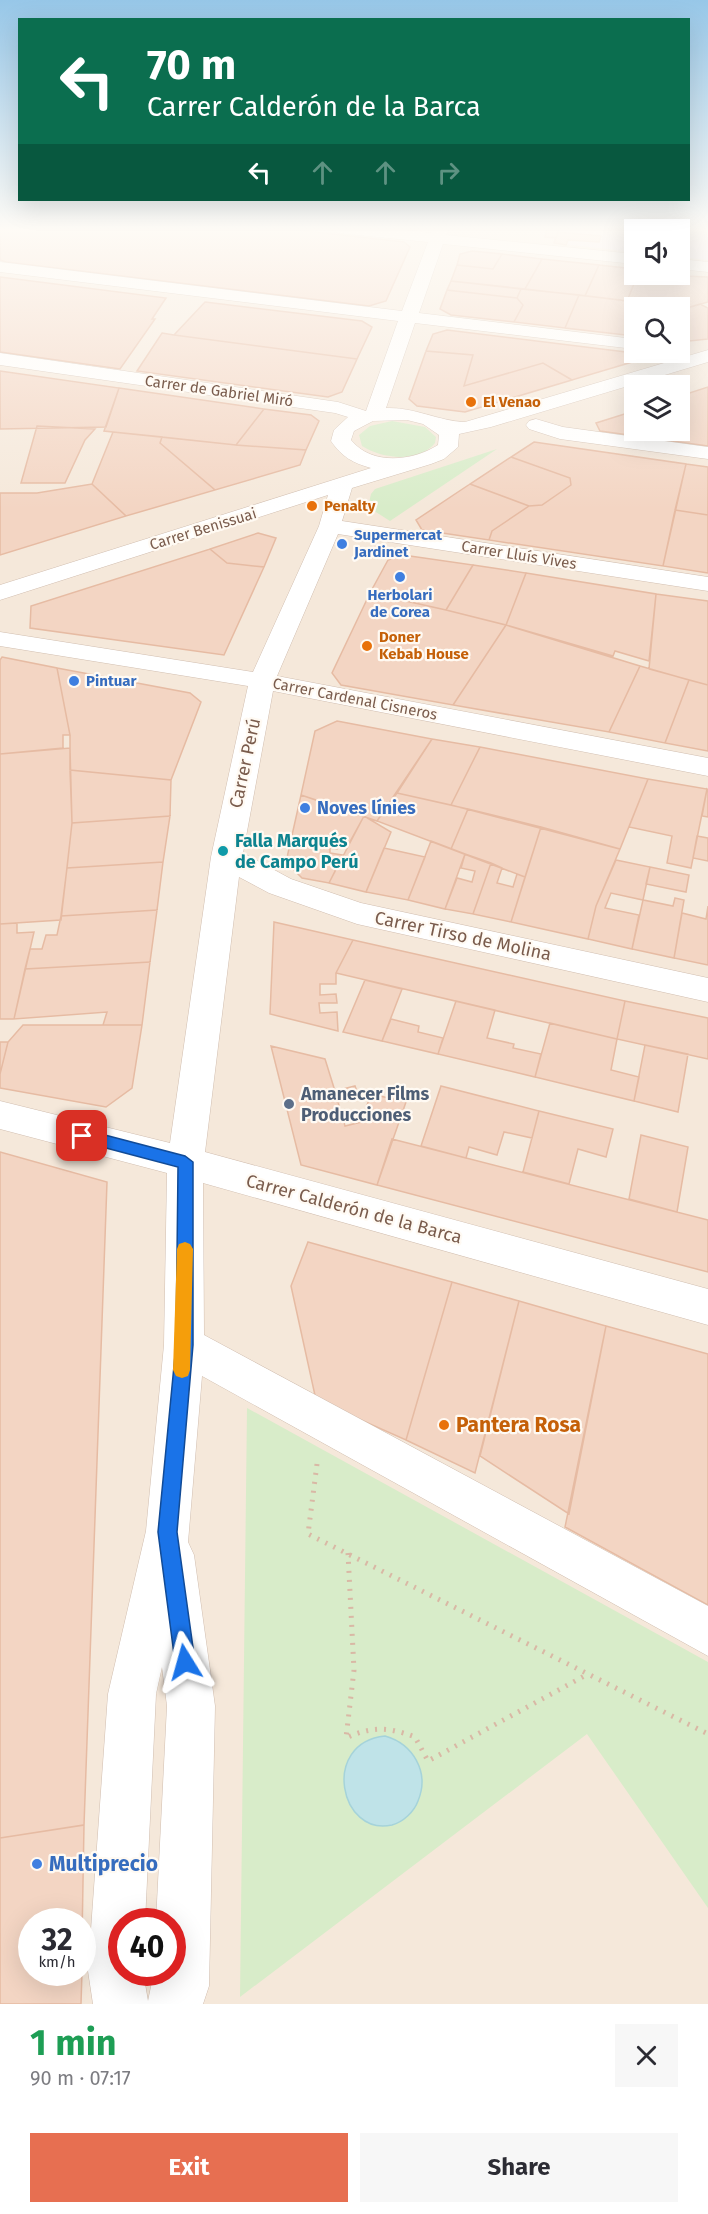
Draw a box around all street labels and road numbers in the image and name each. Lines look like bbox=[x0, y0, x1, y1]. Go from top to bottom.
street label: Carrer de Gabriel Miró bbox=[144, 372, 294, 410]
street label: Carrer Benissuai bbox=[147, 504, 259, 554]
street label: Carrer Lluís Vives bbox=[460, 537, 578, 573]
street label: Carrer Cardenal Cisneros bbox=[271, 674, 439, 724]
street label: Carrer Perú bbox=[225, 716, 265, 810]
street label: Carrer Tirso de Molina bbox=[373, 907, 553, 965]
street label: Carrer Calderón de la Barca bbox=[244, 1170, 464, 1248]

